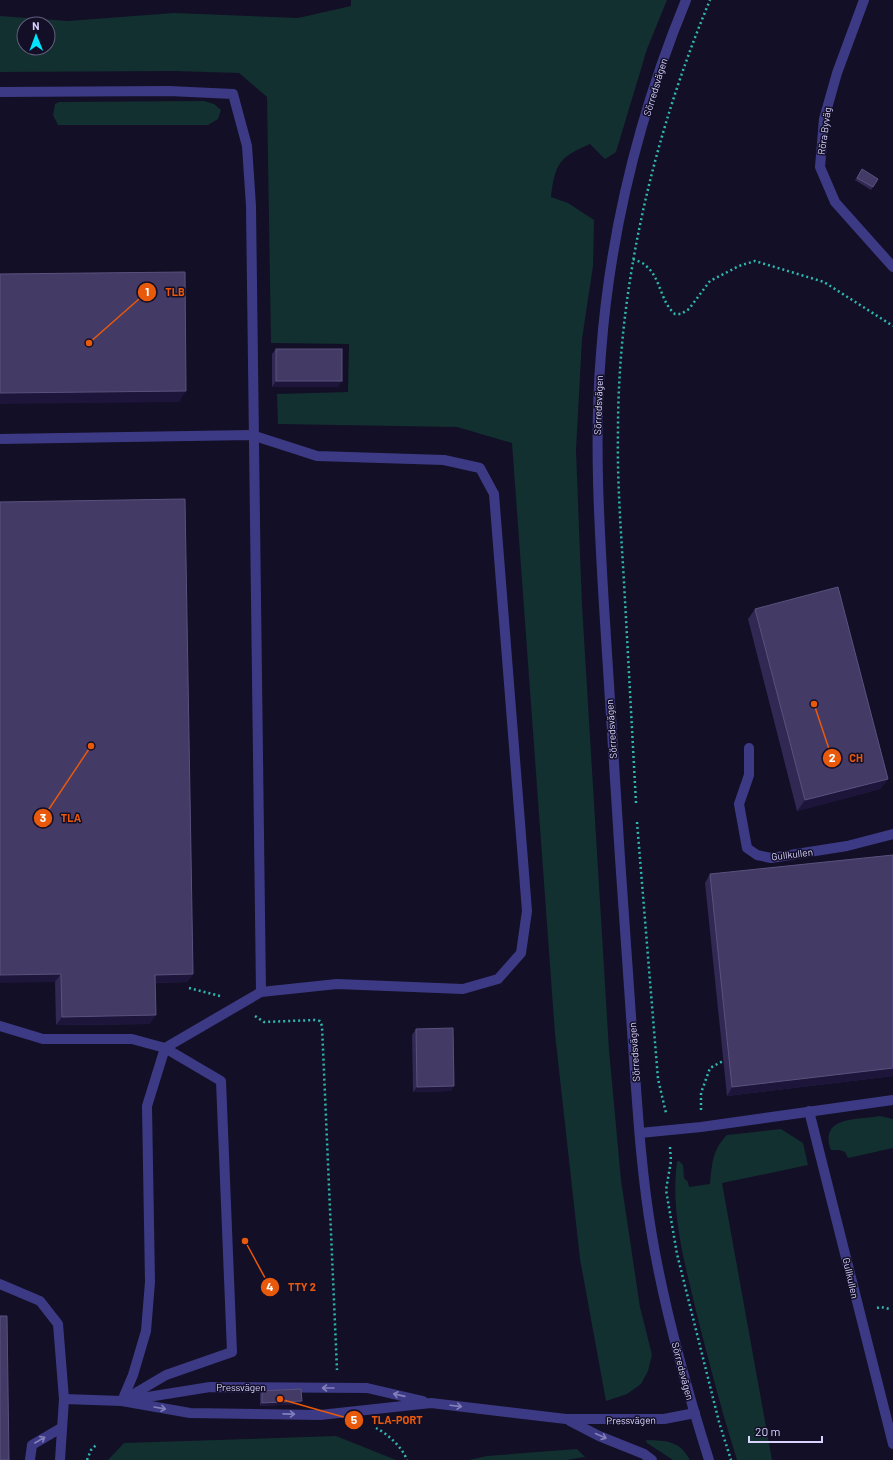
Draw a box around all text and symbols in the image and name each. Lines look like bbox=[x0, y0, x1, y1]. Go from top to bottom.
north arrow bbox=[16, 16, 56, 56]
text: N bbox=[32, 19, 40, 32]
street label: Sörredsvägen bbox=[641, 57, 669, 117]
street label: Röra Byväg bbox=[815, 106, 833, 156]
callout: TLB bbox=[137, 281, 192, 304]
text: 1 bbox=[145, 284, 149, 298]
text: TLB bbox=[165, 285, 185, 298]
street label: Sörredsvägen bbox=[591, 375, 605, 435]
street label: Sörredsvägen bbox=[603, 699, 619, 759]
callout: CH bbox=[822, 746, 871, 769]
text: 2 bbox=[829, 750, 836, 764]
text: CH bbox=[849, 751, 863, 764]
callout: TLA bbox=[33, 806, 89, 829]
text: 3 bbox=[40, 810, 46, 824]
text: TLA bbox=[61, 811, 82, 824]
street label: Gullkullen bbox=[771, 845, 813, 863]
street label: Sörredsvägen bbox=[626, 1022, 642, 1082]
street label: Gullkullen bbox=[840, 1256, 862, 1300]
callout: TTY 2 bbox=[260, 1275, 324, 1298]
text: 4 bbox=[266, 1279, 274, 1293]
text: TTY 2 bbox=[288, 1280, 316, 1293]
street label: Sörredsvägen bbox=[670, 1341, 696, 1401]
street label: Pressvägen bbox=[216, 1381, 266, 1393]
one-way arrow bbox=[322, 1384, 335, 1392]
one-way arrow bbox=[393, 1391, 406, 1399]
one-way arrow bbox=[450, 1402, 463, 1410]
one-way arrow bbox=[153, 1404, 166, 1412]
callout: TLA-PORT bbox=[344, 1408, 431, 1431]
one-way arrow bbox=[282, 1410, 295, 1418]
text: 5 bbox=[351, 1412, 358, 1426]
text: TLA-PORT bbox=[371, 1413, 423, 1426]
street label: Pressvägen bbox=[606, 1414, 656, 1426]
scale bar bbox=[749, 1418, 822, 1444]
text: 20 m bbox=[755, 1424, 781, 1438]
one-way arrow bbox=[595, 1433, 607, 1440]
one-way arrow bbox=[34, 1436, 46, 1444]

